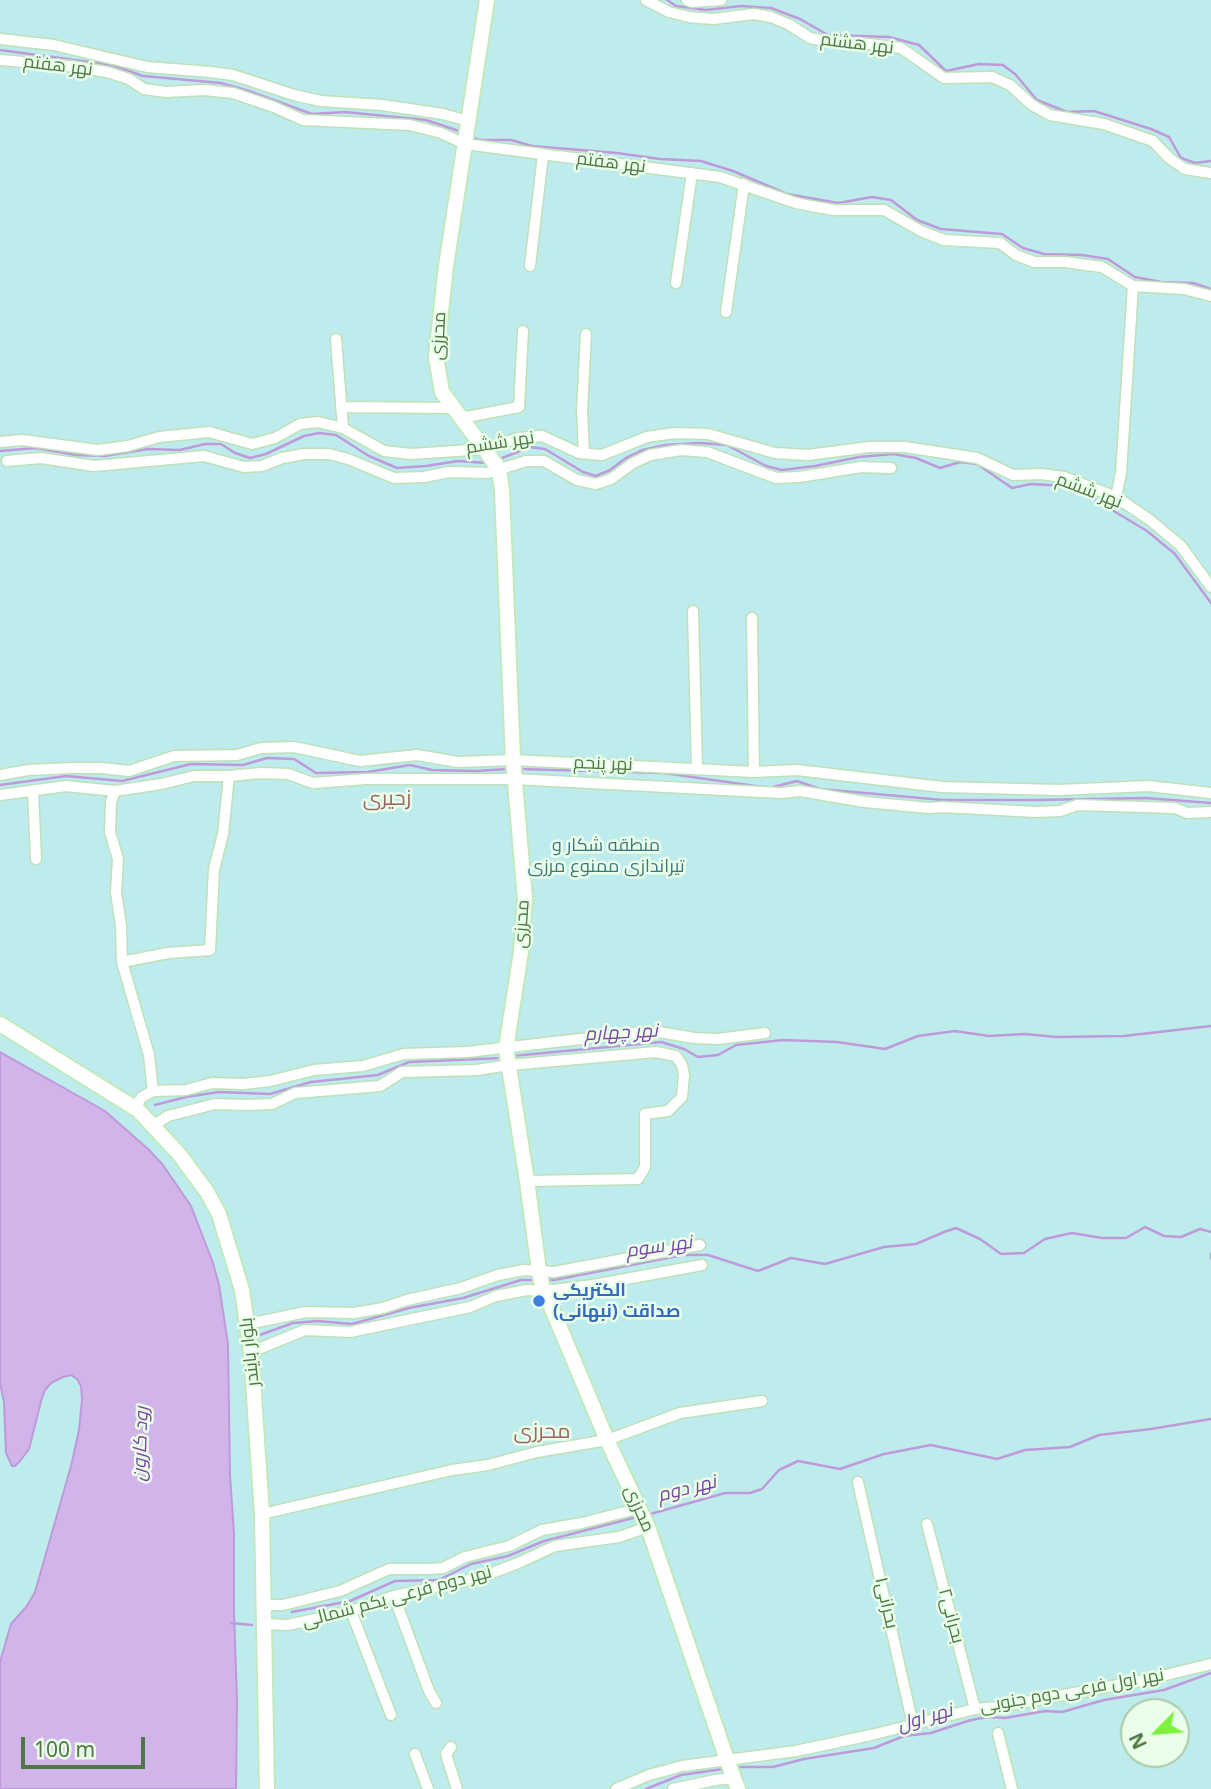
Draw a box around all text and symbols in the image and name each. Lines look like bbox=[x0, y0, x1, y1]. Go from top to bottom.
street label: نهر هشتم bbox=[819, 29, 895, 59]
street label: نهر هفتم bbox=[22, 51, 94, 81]
street label: نهر هفتم bbox=[575, 148, 647, 178]
street label: محرزی bbox=[427, 311, 451, 361]
street label: نهر ششم bbox=[464, 427, 536, 459]
street label: نهر ششم bbox=[1053, 469, 1125, 513]
street label: نهر پنجم bbox=[573, 752, 633, 776]
district label: زحیری bbox=[363, 786, 411, 812]
park label: منطقه شکار و تیراندازی ممنوع مرزی bbox=[528, 835, 684, 878]
street label: محرزی bbox=[510, 899, 534, 949]
water label: نهر چهارم bbox=[584, 1020, 658, 1046]
water label: نهر سوم bbox=[624, 1231, 694, 1263]
place label: الکتریکی صداقت (نبهانی) bbox=[553, 1280, 681, 1322]
marker: الکتریکی صداقت (نبهانی) bbox=[531, 1293, 547, 1309]
street label: بلوار بایندر bbox=[236, 1316, 264, 1388]
water label: رود کارون bbox=[128, 1406, 154, 1482]
district label: محرزی bbox=[514, 1419, 570, 1445]
water label: نهر دوم bbox=[655, 1471, 719, 1507]
street label: محرزی bbox=[619, 1482, 659, 1536]
street label: نهر دوم فرعی یکم شمالی bbox=[300, 1561, 494, 1633]
street label: بحرانی۱ bbox=[870, 1575, 902, 1631]
street label: بحرانی۲ bbox=[933, 1586, 969, 1646]
street label: نهر اول فرعی دوم جنوبی bbox=[978, 1664, 1166, 1718]
north arrow bbox=[1120, 1698, 1190, 1768]
water label: نهر اول bbox=[895, 1699, 955, 1737]
scale bar bbox=[24, 1722, 149, 1766]
text: N bbox=[1123, 1729, 1153, 1754]
text: 100 m bbox=[34, 1735, 95, 1763]

